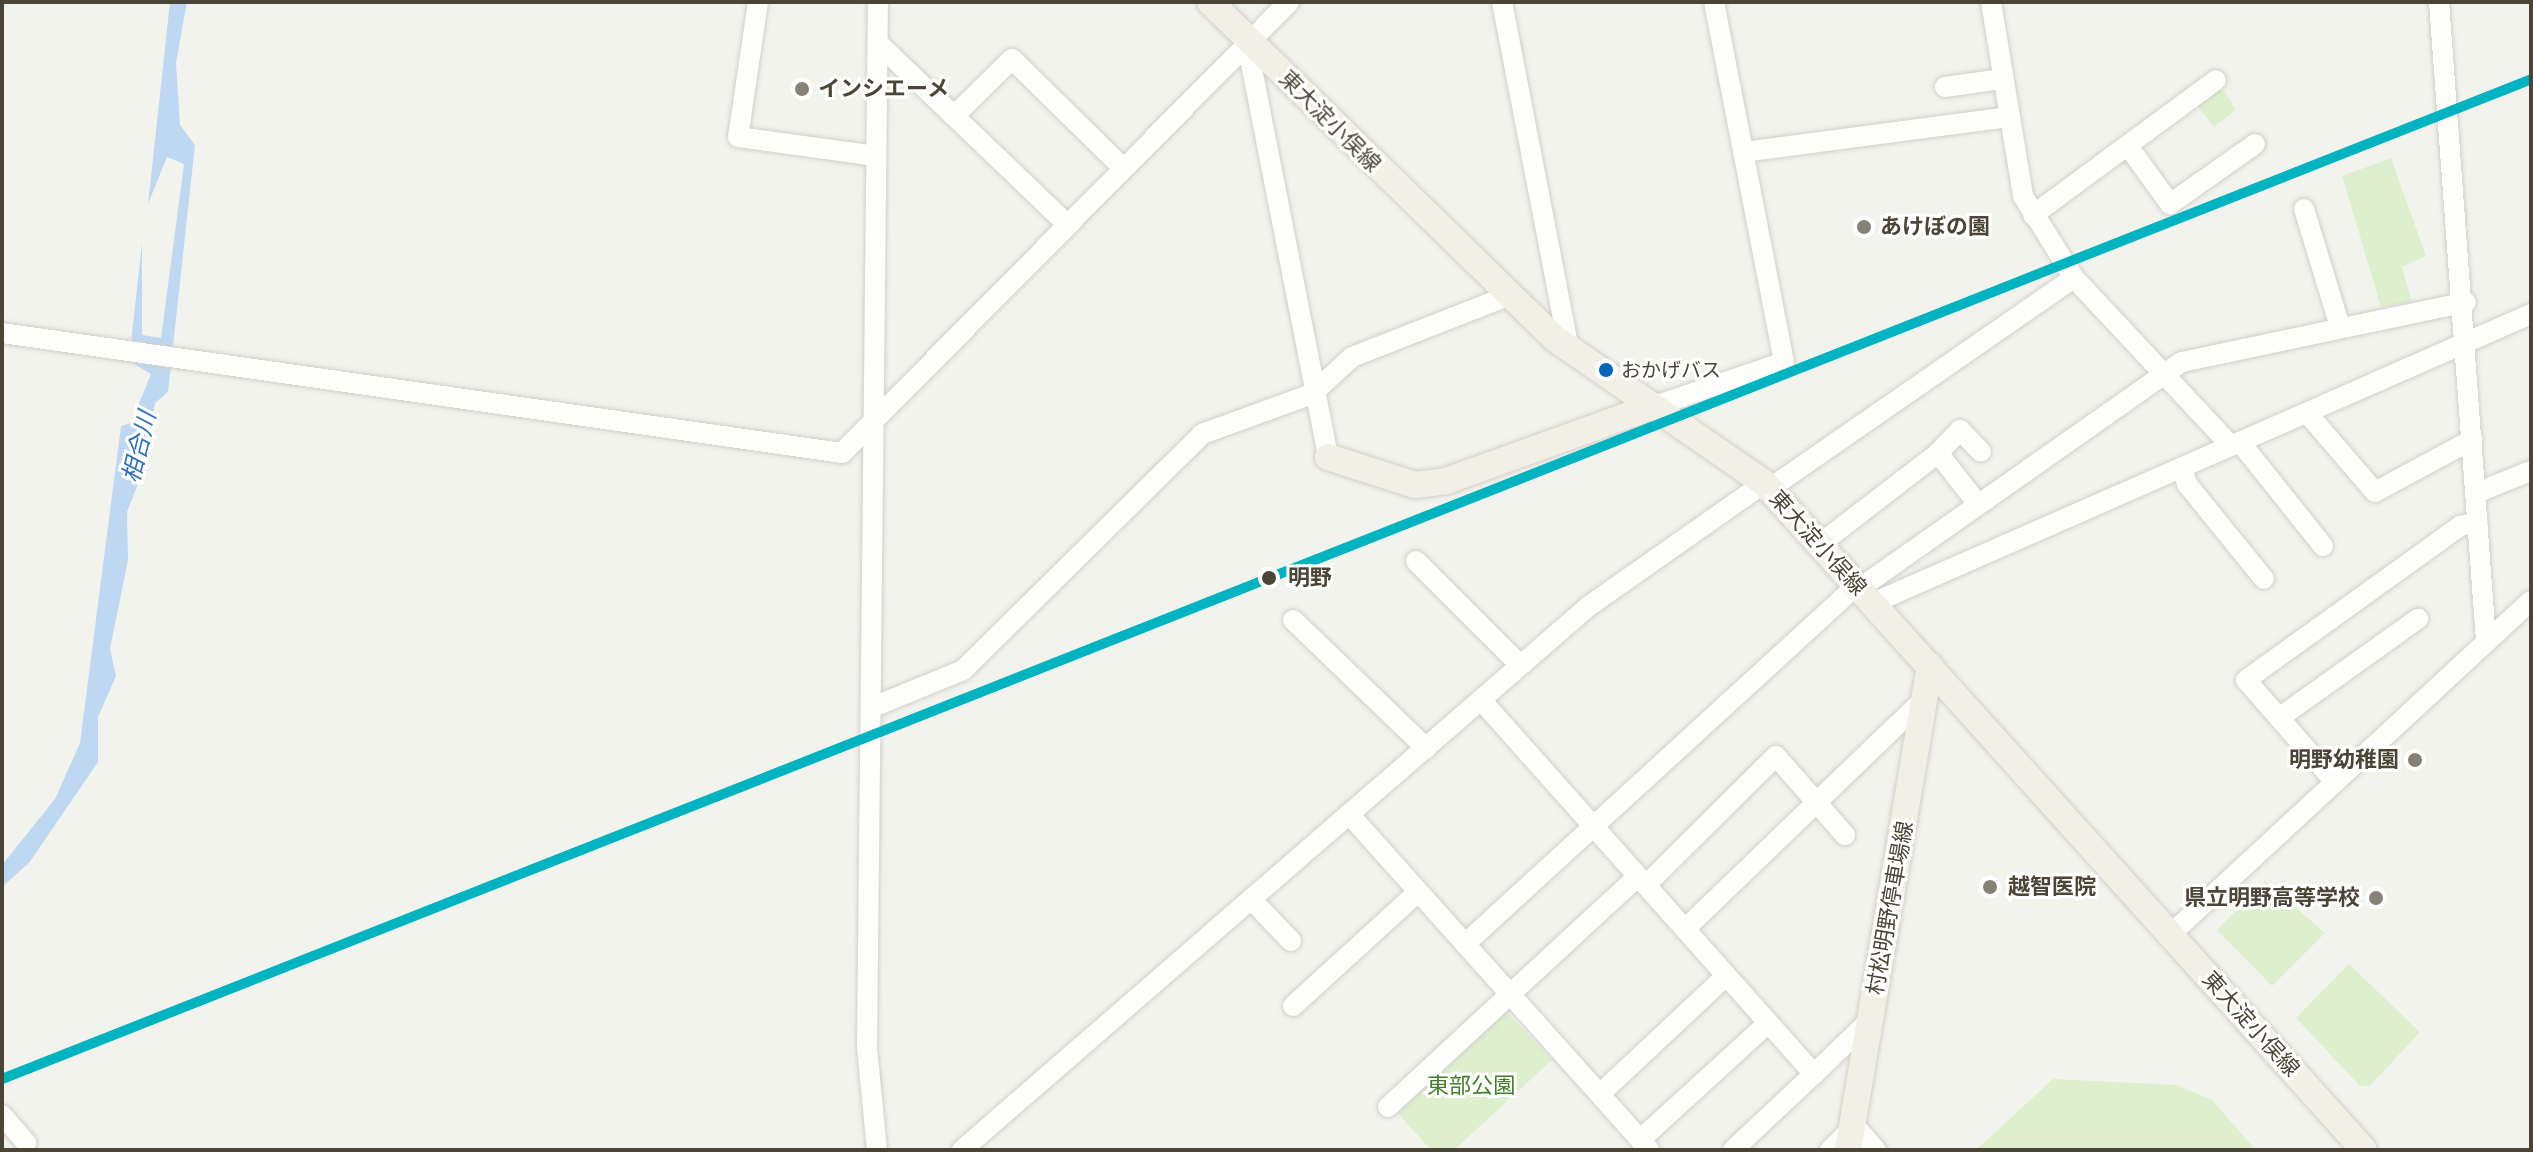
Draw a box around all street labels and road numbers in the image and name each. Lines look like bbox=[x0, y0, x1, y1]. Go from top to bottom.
street label: 東大淀小俣線 bbox=[1274, 65, 1386, 177]
street label: 東大淀小俣線 bbox=[1764, 485, 1872, 601]
street label: 村松明野停車場線 bbox=[1862, 819, 1918, 997]
street label: 東大淀小俣線 bbox=[2197, 966, 2305, 1082]

